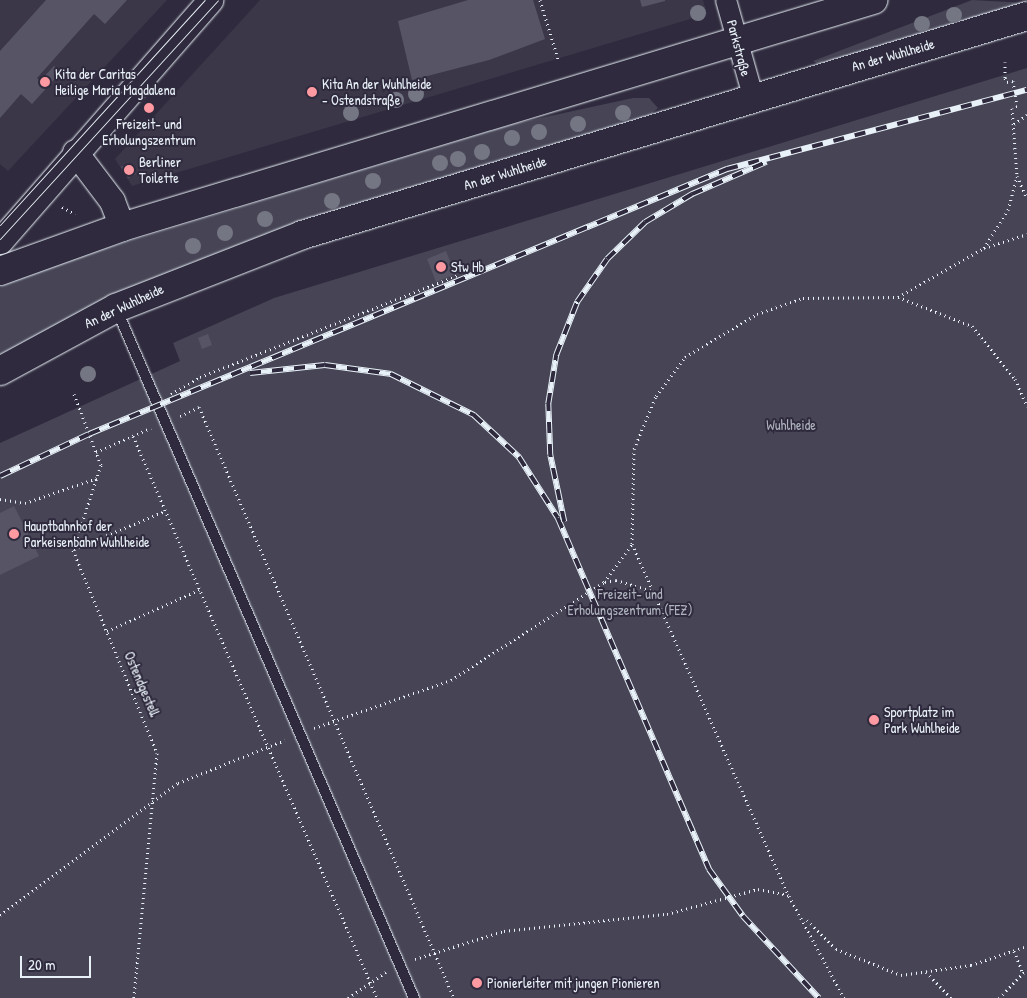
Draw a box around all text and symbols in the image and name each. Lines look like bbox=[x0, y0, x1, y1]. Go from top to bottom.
street label: Parkstraße bbox=[723, 18, 755, 78]
street label: An der Wuhlheide bbox=[850, 35, 936, 75]
place label: Kita der Caritas Heilige Maria Magdalena bbox=[55, 66, 175, 98]
marker: Kita der Caritas Heilige Maria Magdalena bbox=[39, 76, 51, 88]
place label: Kita An der Wuhlheide - Ostendstraße bbox=[322, 76, 431, 108]
marker: Kita An der Wuhlheide - Ostendstraße bbox=[306, 86, 318, 98]
marker: Freizeit- und Erholungszentrum bbox=[143, 102, 155, 114]
place label: Freizeit- und Erholungszentrum bbox=[102, 116, 196, 148]
street label: An der Wuhlheide bbox=[462, 152, 548, 194]
place label: Berliner Toilette bbox=[139, 154, 181, 186]
marker: Berliner Toilette bbox=[123, 164, 135, 176]
place label: Stw Hb bbox=[451, 259, 484, 275]
marker: Stw Hb bbox=[435, 261, 447, 273]
street label: An der Wuhlheide bbox=[82, 280, 166, 332]
park label: Wuhlheide bbox=[766, 417, 816, 433]
place label: Hauptbahnhof der Parkeisenbahn Wuhlheide bbox=[24, 518, 150, 550]
marker: Hauptbahnhof der Parkeisenbahn Wuhlheide bbox=[8, 528, 20, 540]
park label: Freizeit- und Erholungszentrum (FEZ) bbox=[567, 586, 693, 618]
street label: Ostendgestell bbox=[121, 649, 163, 719]
place label: Sportplatz im Park Wuhlheide bbox=[884, 704, 960, 736]
marker: Sportplatz im Park Wuhlheide bbox=[868, 714, 880, 726]
scale bar bbox=[22, 946, 94, 978]
text: 20 m bbox=[28, 954, 55, 975]
place label: Pionierleiter mit jungen Pionieren bbox=[487, 975, 659, 991]
marker: Pionierleiter mit jungen Pionieren bbox=[471, 977, 483, 989]

